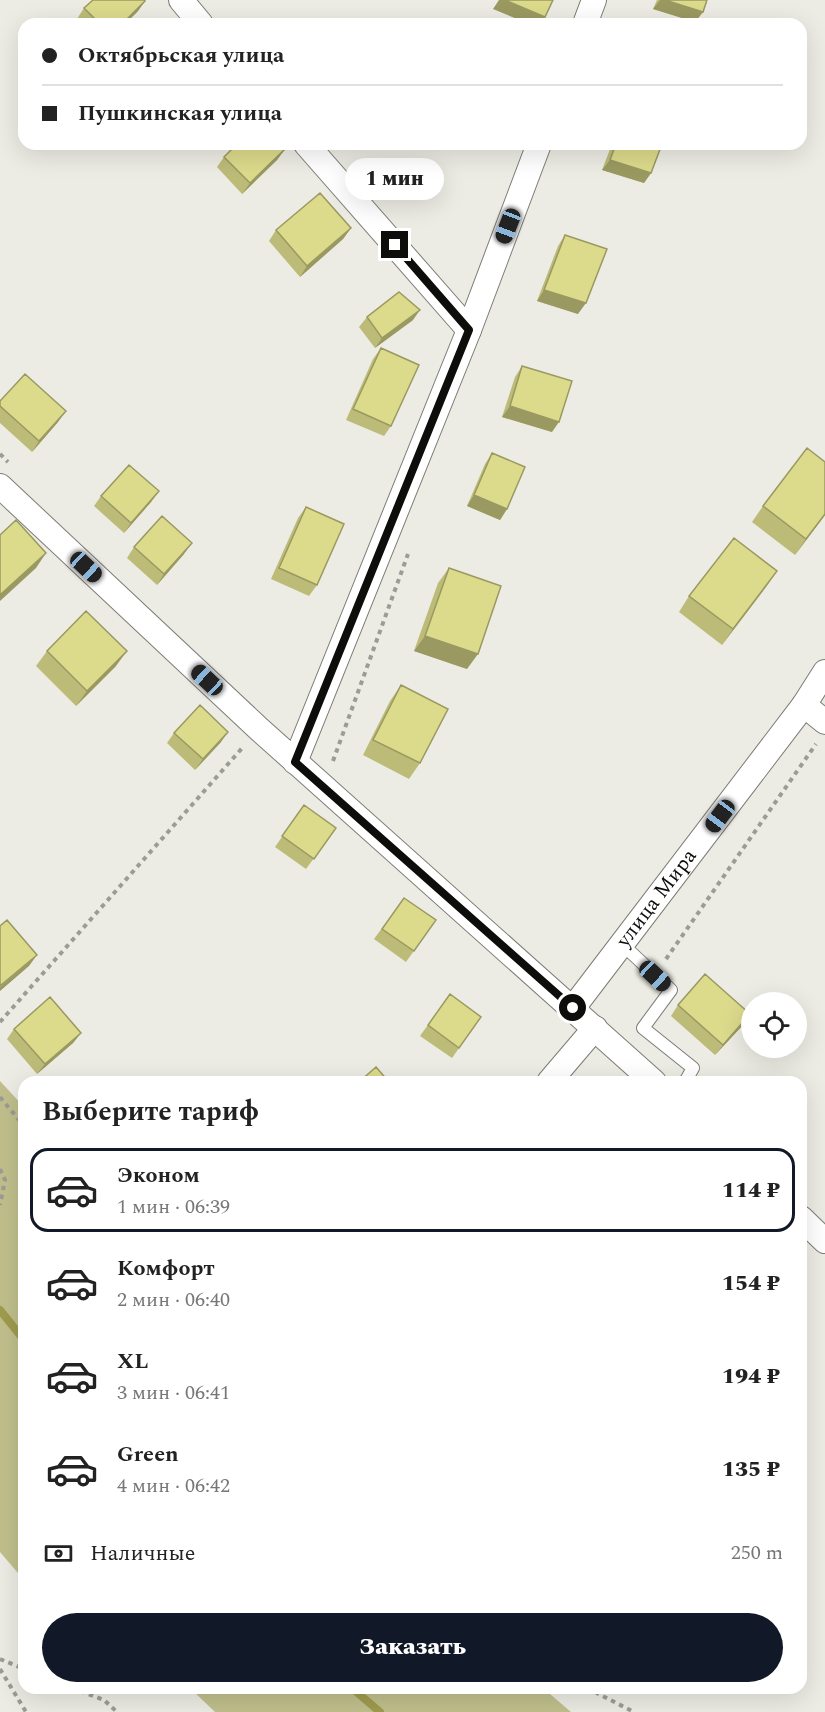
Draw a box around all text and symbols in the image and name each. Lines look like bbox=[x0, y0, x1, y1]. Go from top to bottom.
text: Октябрьская улица bbox=[78, 39, 284, 72]
text: Пушкинская улица bbox=[78, 97, 282, 130]
callout: 1 мин bbox=[346, 158, 444, 200]
text: 1 мин bbox=[365, 164, 424, 194]
car bbox=[493, 206, 523, 246]
route end bbox=[381, 231, 408, 258]
car bbox=[67, 548, 105, 586]
car bbox=[188, 661, 226, 699]
car bbox=[702, 796, 738, 836]
street label: улица Мира bbox=[608, 841, 705, 955]
car bbox=[636, 957, 674, 995]
map controls bbox=[741, 992, 807, 1058]
button: locate bbox=[741, 992, 807, 1058]
route start bbox=[559, 994, 586, 1021]
text: Выберите тариф bbox=[42, 1091, 259, 1133]
text: Эконом bbox=[117, 1159, 200, 1192]
icon: car bbox=[45, 1163, 99, 1217]
text: 114 ₽ bbox=[722, 1174, 780, 1207]
text: 1 мин · 06:39 bbox=[117, 1192, 230, 1222]
text: Комфорт bbox=[117, 1252, 215, 1285]
icon: car bbox=[45, 1256, 99, 1310]
text: 154 ₽ bbox=[722, 1267, 780, 1300]
text: 2 мин · 06:40 bbox=[117, 1285, 230, 1315]
text: XL bbox=[117, 1345, 148, 1378]
icon: car bbox=[45, 1349, 99, 1403]
text: 194 ₽ bbox=[722, 1360, 780, 1393]
text: 3 мин · 06:41 bbox=[117, 1378, 230, 1408]
text: Green bbox=[117, 1438, 179, 1471]
icon: car bbox=[45, 1442, 99, 1496]
text: 135 ₽ bbox=[722, 1453, 780, 1486]
text: 4 мин · 06:42 bbox=[117, 1471, 230, 1501]
icon: cash bbox=[42, 1537, 75, 1570]
text: Наличные bbox=[90, 1537, 195, 1570]
text: 250 m bbox=[731, 1538, 783, 1568]
button: Заказать bbox=[42, 1613, 783, 1682]

